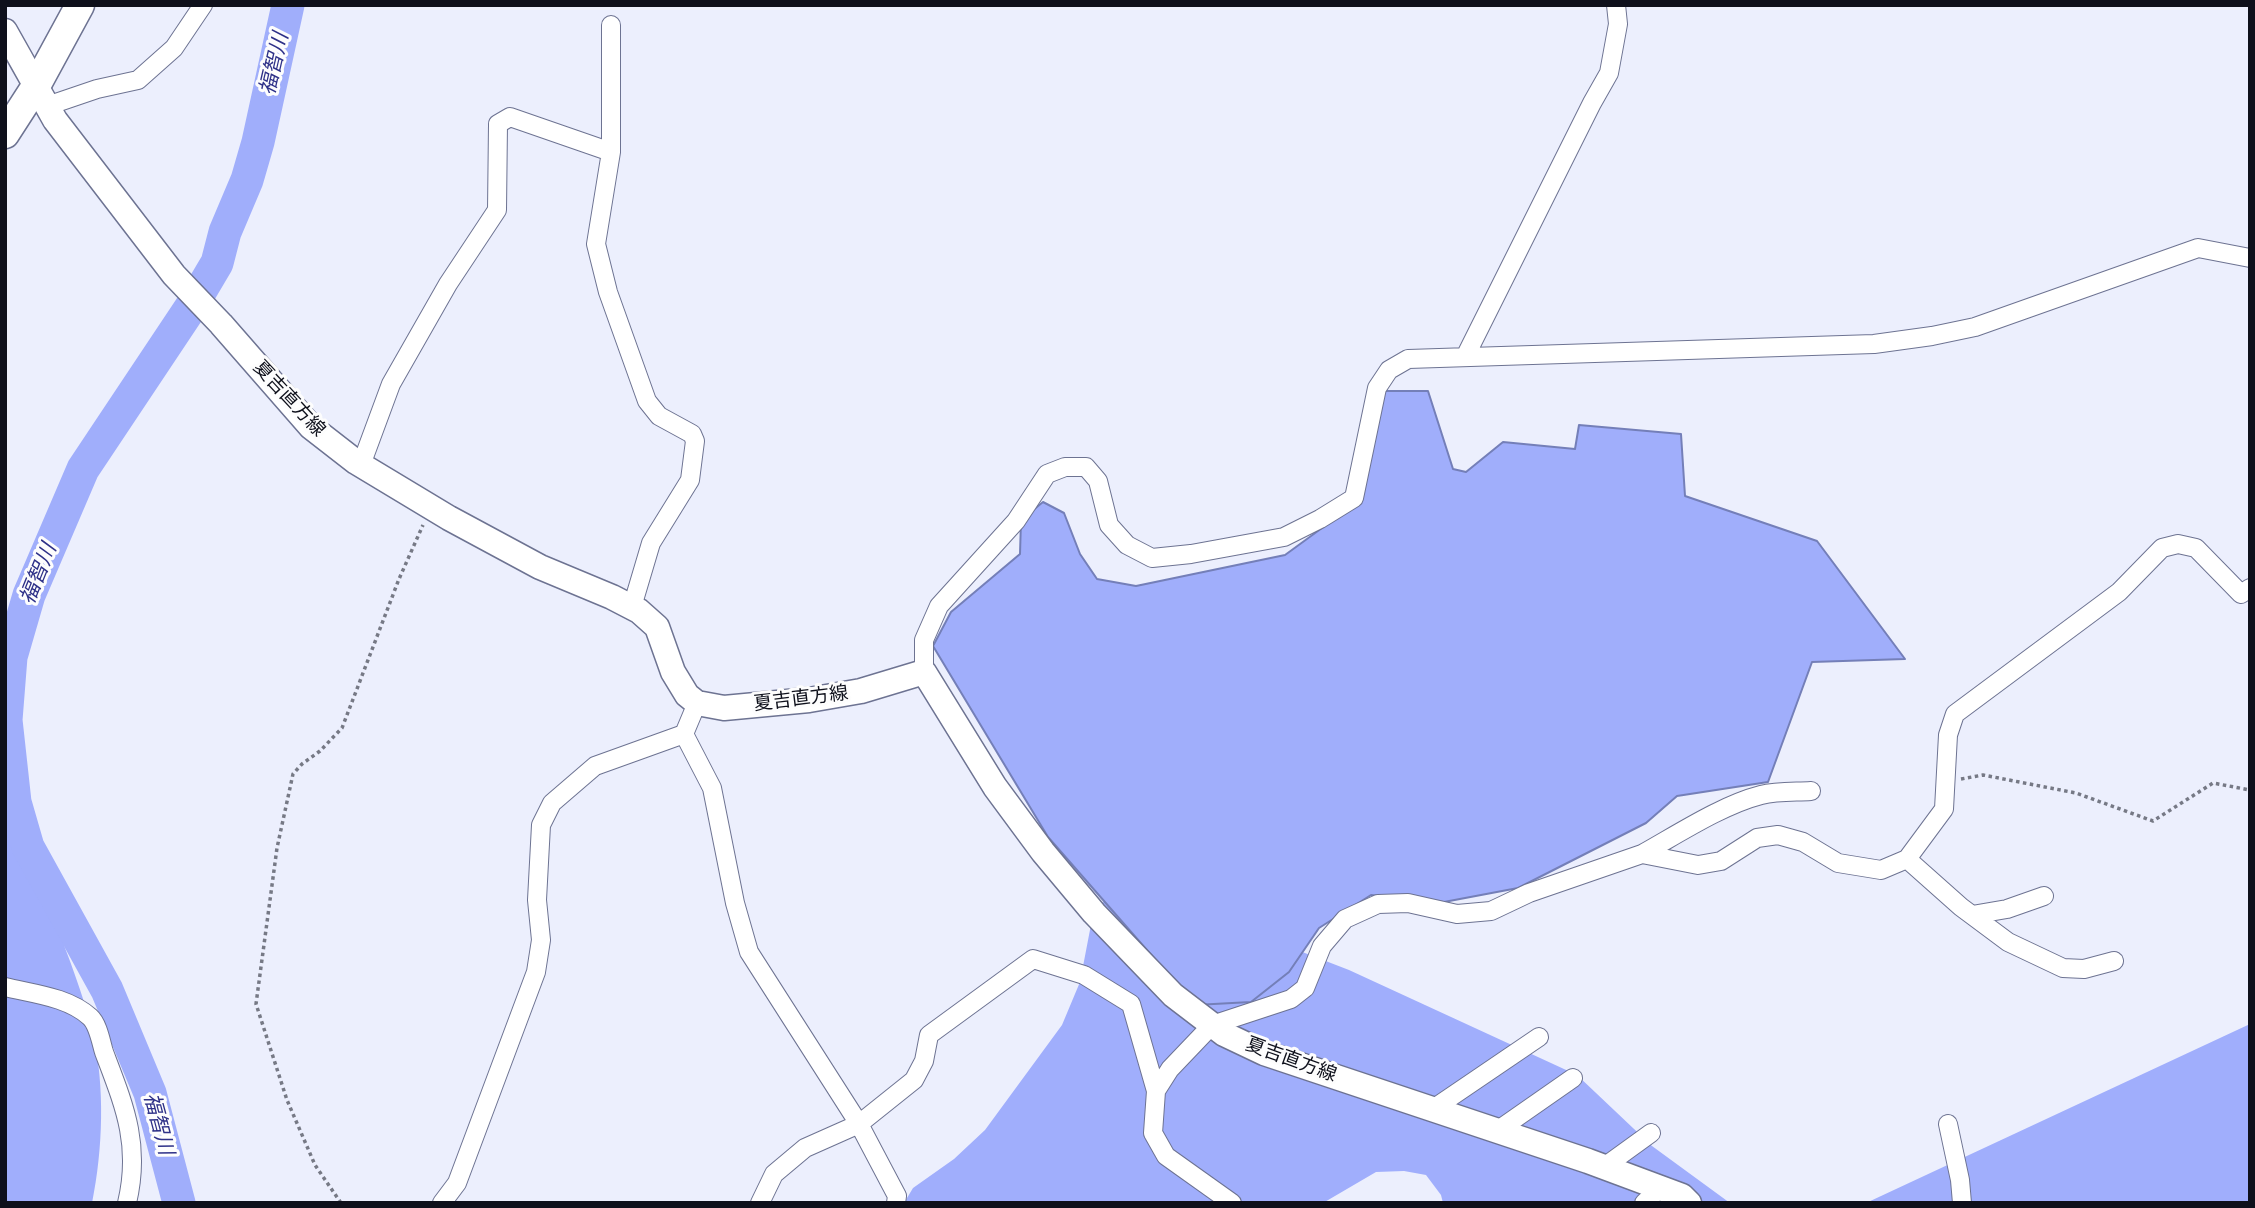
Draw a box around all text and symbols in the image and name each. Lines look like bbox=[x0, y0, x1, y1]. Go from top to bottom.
water label: 福智川 bbox=[256, 30, 294, 98]
street label: 夏吉直方線 bbox=[248, 356, 330, 442]
water label: 福智川 bbox=[16, 540, 62, 608]
street label: 夏吉直方線 bbox=[752, 682, 850, 716]
street label: 夏吉直方線 bbox=[1242, 1033, 1340, 1087]
water label: 福智川 bbox=[138, 1090, 178, 1158]

